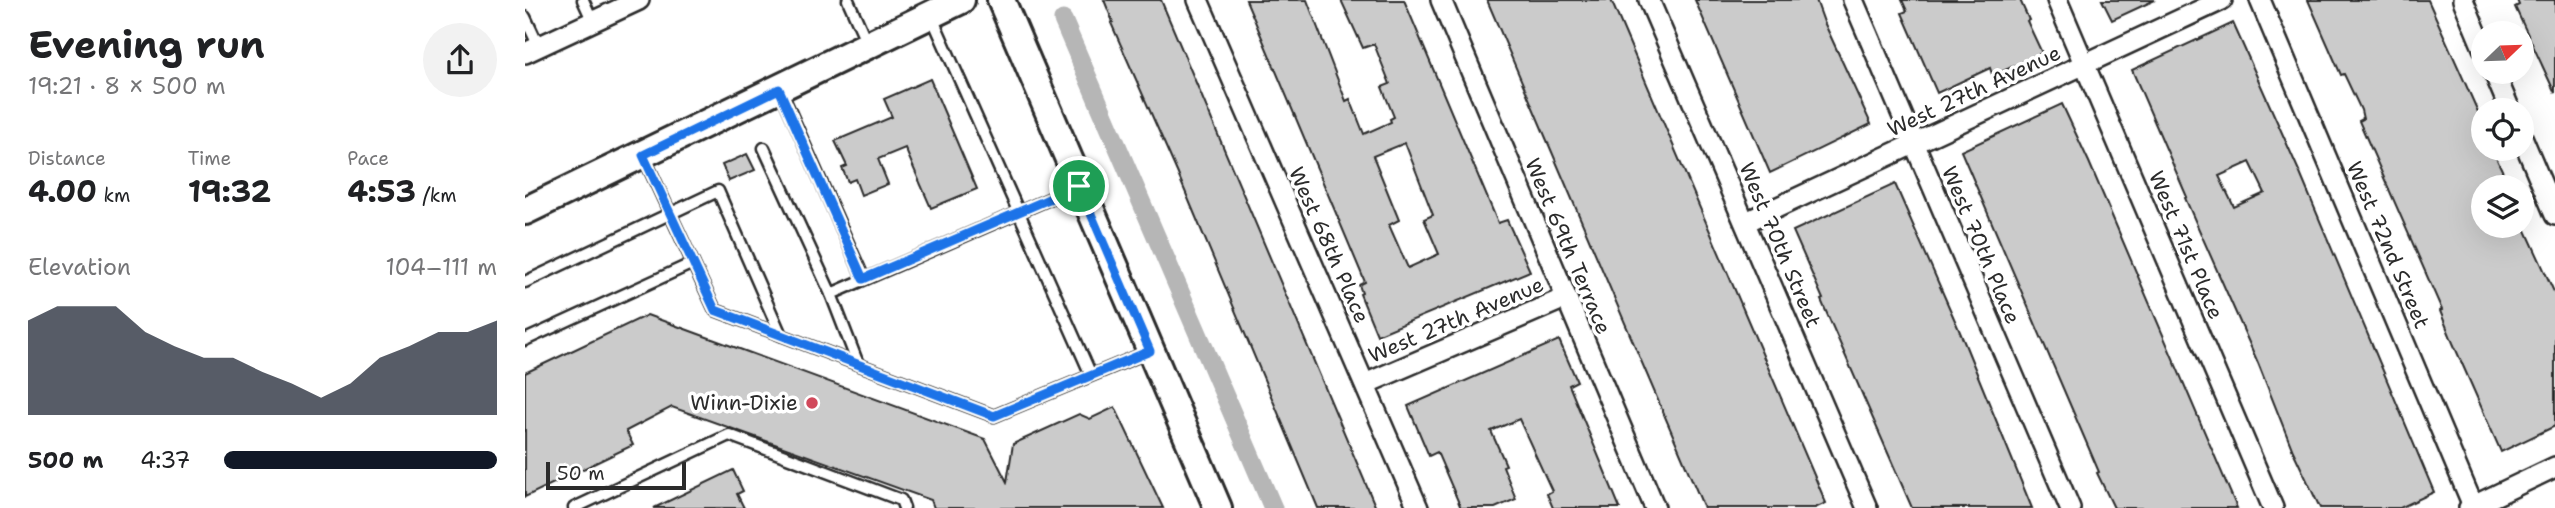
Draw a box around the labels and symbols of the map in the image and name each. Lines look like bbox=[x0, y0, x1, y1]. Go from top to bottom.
north arrow bbox=[2471, 21, 2534, 84]
street label: West 27th Avenue bbox=[1883, 39, 2065, 143]
street label: West 69th Terrace bbox=[1518, 154, 1618, 338]
pin bbox=[1049, 156, 1109, 216]
street label: West 72nd Street bbox=[2340, 157, 2436, 333]
street label: West 70th Street bbox=[1733, 158, 1827, 332]
street label: West 70th Place bbox=[1935, 162, 2027, 328]
street label: West 68th Place bbox=[1282, 163, 1376, 327]
street label: West 71st Place bbox=[2142, 166, 2230, 324]
street label: West 27th Avenue bbox=[1364, 270, 1548, 370]
place label: Winn-Dixie bbox=[690, 389, 798, 417]
marker: Winn-Dixie bbox=[804, 395, 820, 411]
scale bar bbox=[546, 459, 686, 491]

